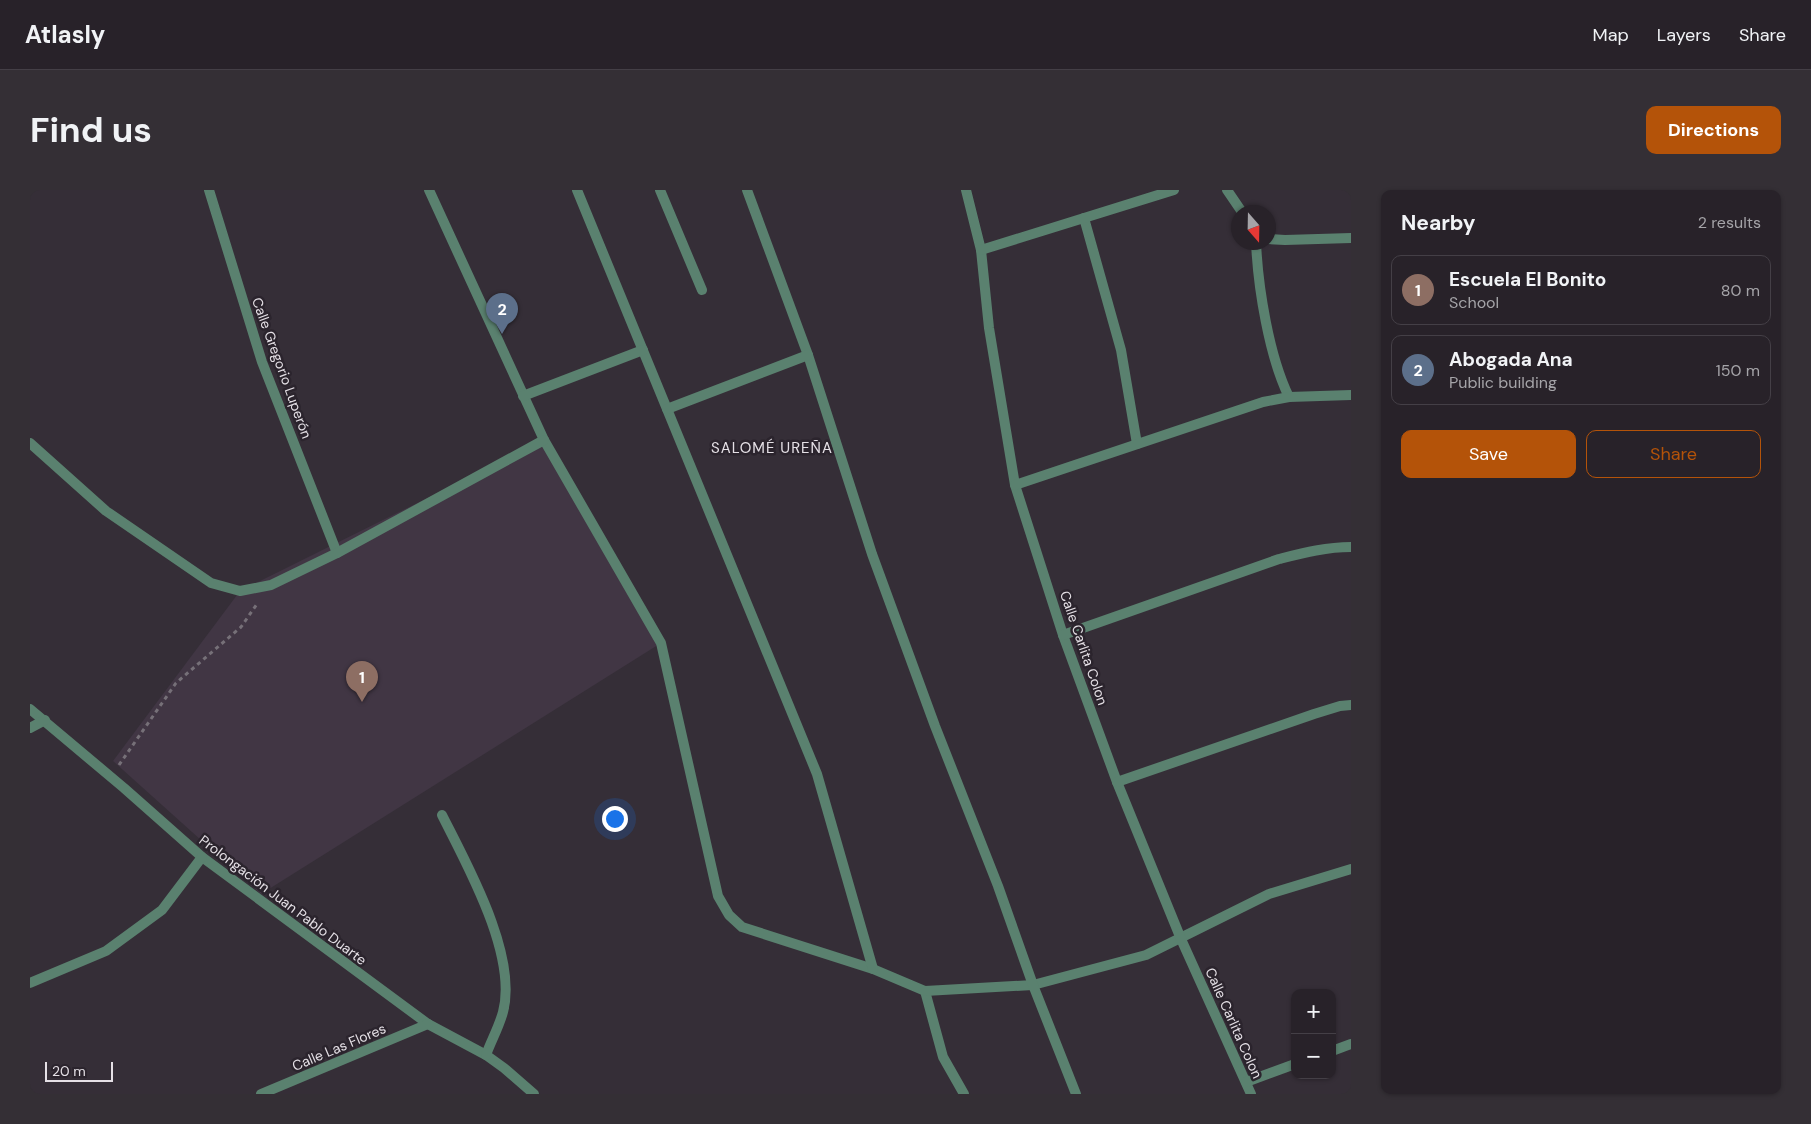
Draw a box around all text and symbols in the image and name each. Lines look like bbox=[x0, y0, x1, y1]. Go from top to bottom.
text: Atlasly bbox=[25, 19, 105, 50]
text: Map bbox=[1593, 23, 1629, 47]
text: Layers bbox=[1657, 23, 1711, 47]
text: Share bbox=[1739, 23, 1786, 47]
button: Directions bbox=[1646, 106, 1781, 154]
text: Find us bbox=[30, 107, 152, 153]
north arrow bbox=[1231, 205, 1276, 250]
text: Nearby bbox=[1401, 209, 1475, 237]
text: 2 results bbox=[1698, 212, 1761, 233]
text: Escuela El Bonito bbox=[1449, 267, 1606, 292]
text: 1 bbox=[1415, 280, 1421, 301]
text: 80 m bbox=[1721, 280, 1760, 301]
text: School bbox=[1449, 292, 1499, 313]
pin: 2 bbox=[486, 293, 518, 334]
street label: Calle Gregorio Luperón bbox=[248, 295, 316, 441]
text: Abogada Ana bbox=[1449, 347, 1573, 372]
text: 2 bbox=[1413, 360, 1423, 381]
text: 150 m bbox=[1716, 360, 1760, 381]
text: Public building bbox=[1449, 372, 1557, 393]
button: Save bbox=[1401, 430, 1576, 478]
button: Share bbox=[1586, 430, 1761, 478]
district label: SALOMÉ UREÑA bbox=[711, 438, 833, 458]
street label: Calle Carlita Colon bbox=[1056, 589, 1112, 707]
pin: 1 bbox=[346, 661, 378, 702]
your location bbox=[602, 806, 628, 832]
street label: Prolongación Juan Pablo Duarte bbox=[196, 831, 370, 969]
street label: Calle Carlita Colon bbox=[1201, 965, 1267, 1081]
map controls bbox=[1291, 989, 1336, 1079]
button: + bbox=[1291, 989, 1336, 1034]
street label: Calle Las Flores bbox=[289, 1019, 389, 1075]
button: − bbox=[1291, 1034, 1336, 1079]
scale bar bbox=[45, 1059, 112, 1082]
text: 20 m bbox=[52, 1062, 86, 1080]

